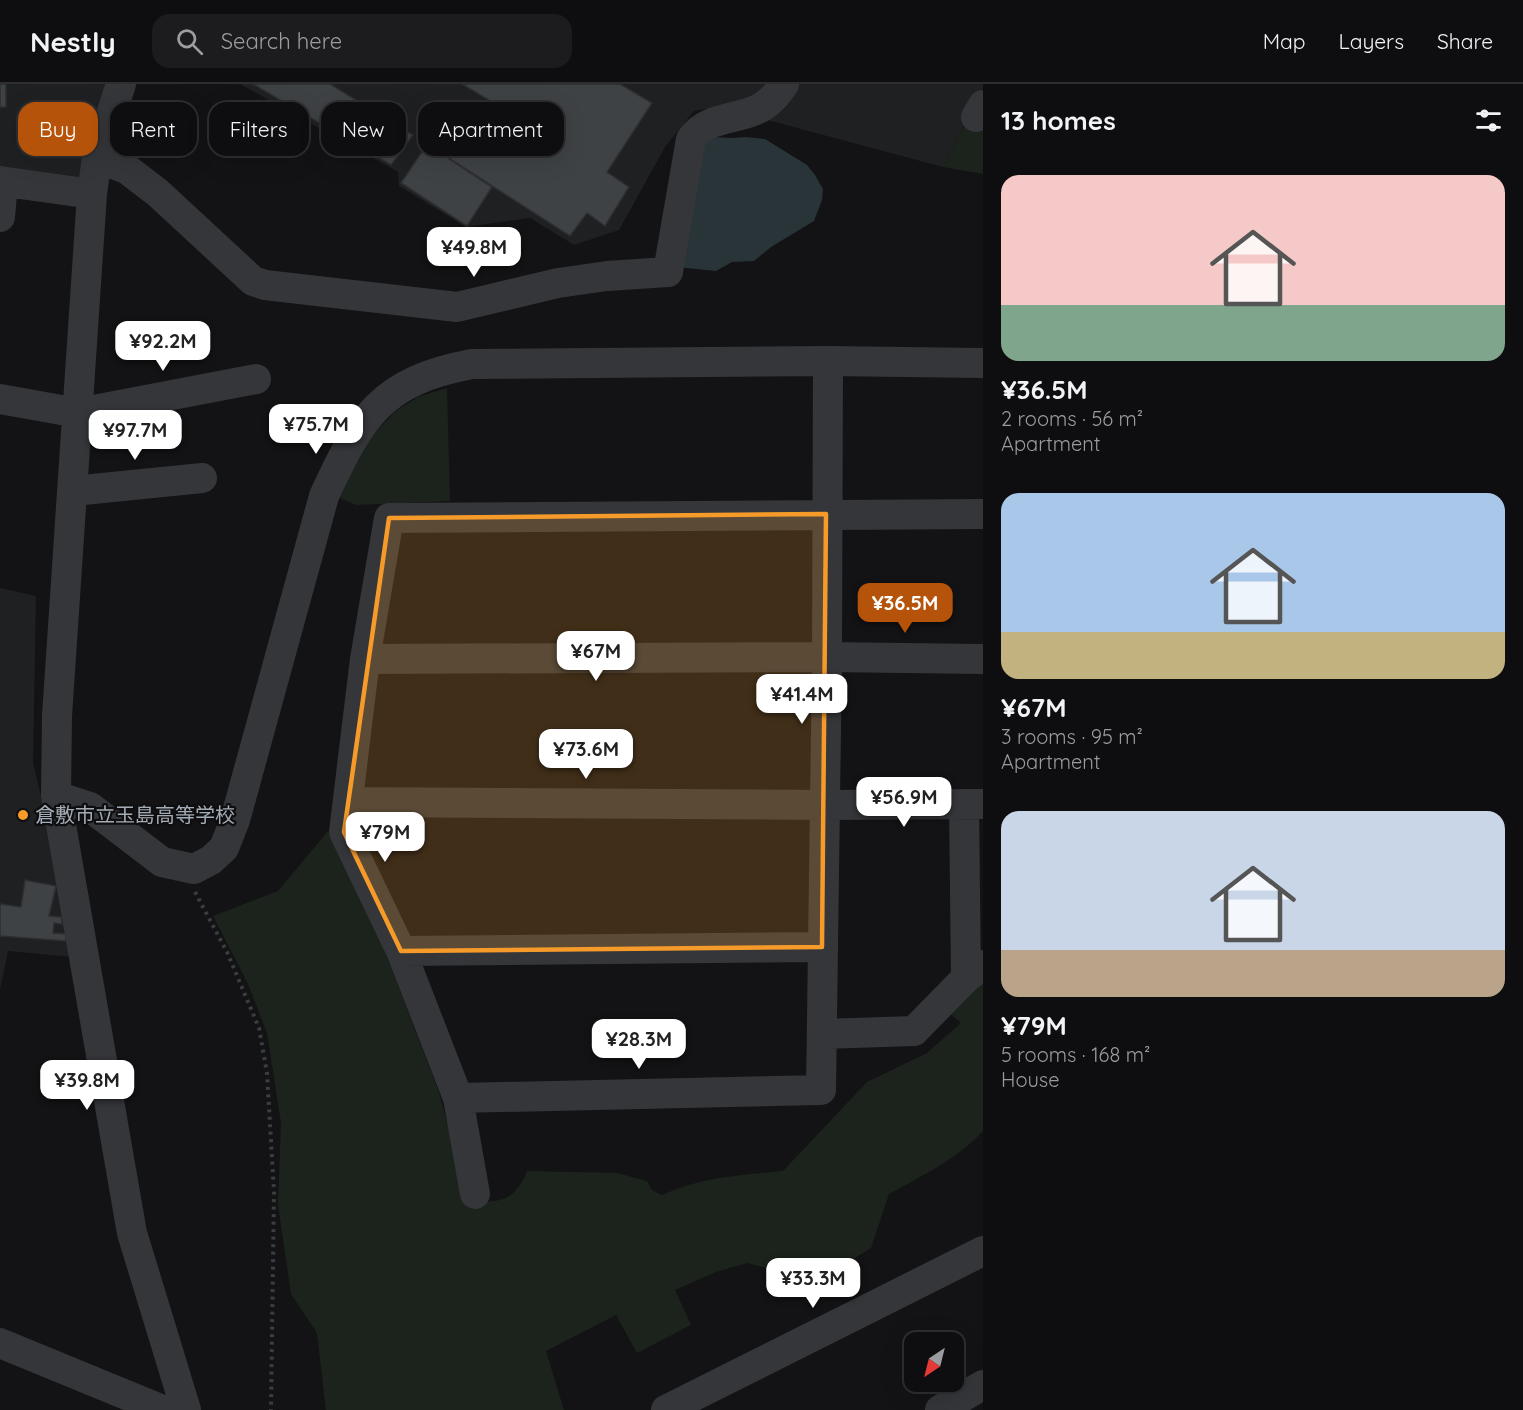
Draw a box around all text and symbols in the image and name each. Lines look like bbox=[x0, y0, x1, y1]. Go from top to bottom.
search box bbox=[152, 14, 572, 68]
text: Nestly bbox=[30, 24, 116, 59]
icon: search bbox=[173, 25, 206, 58]
text: Search here bbox=[221, 27, 342, 55]
text: Map bbox=[1263, 28, 1306, 54]
text: Layers bbox=[1339, 28, 1404, 54]
text: Share bbox=[1437, 28, 1493, 54]
chip: Buy bbox=[18, 102, 98, 156]
chip: Rent bbox=[110, 102, 197, 156]
chip: Filters bbox=[209, 102, 309, 156]
chip: New bbox=[321, 102, 406, 156]
chip: Apartment bbox=[418, 102, 564, 156]
text: 13 homes bbox=[1001, 104, 1116, 137]
icon: filters bbox=[1472, 104, 1505, 137]
icon: home bbox=[1199, 214, 1307, 322]
pin: ¥49.8M bbox=[425, 227, 523, 278]
text: ¥49.8M bbox=[441, 234, 507, 259]
pin: ¥92.2M bbox=[114, 321, 212, 372]
text: ¥92.2M bbox=[129, 328, 197, 353]
text: ¥36.5M bbox=[1001, 373, 1088, 406]
pin: ¥75.7M bbox=[267, 404, 365, 455]
text: 2 rooms · 56 m² bbox=[1001, 406, 1143, 431]
pin: ¥97.7M bbox=[86, 410, 184, 461]
text: ¥75.7M bbox=[283, 411, 349, 436]
text: ¥97.7M bbox=[103, 417, 167, 442]
text: Apartment bbox=[1001, 431, 1101, 456]
icon: home bbox=[1199, 532, 1307, 640]
pin: ¥36.5M bbox=[856, 583, 954, 634]
text: ¥36.5M bbox=[872, 590, 938, 615]
pin: ¥67M bbox=[560, 631, 632, 682]
text: ¥67M bbox=[571, 638, 621, 663]
pin: ¥41.4M bbox=[753, 674, 851, 725]
text: ¥41.4M bbox=[770, 681, 834, 706]
text: ¥67M bbox=[1001, 691, 1066, 724]
text: 3 rooms · 95 m² bbox=[1001, 724, 1143, 749]
pin: ¥73.6M bbox=[537, 729, 635, 780]
text: ¥73.6M bbox=[553, 736, 619, 761]
text: Apartment bbox=[1001, 749, 1101, 774]
pin: ¥56.9M bbox=[855, 777, 953, 828]
text: ¥56.9M bbox=[870, 784, 938, 809]
place label: 倉敷市立玉島高等学校 bbox=[35, 802, 235, 827]
marker: 倉敷市立玉島高等学校 bbox=[16, 808, 30, 822]
pin: ¥79M bbox=[349, 812, 421, 863]
text: ¥79M bbox=[360, 819, 410, 844]
icon: home bbox=[1199, 850, 1307, 958]
text: ¥79M bbox=[1001, 1009, 1067, 1042]
pin: ¥28.3M bbox=[590, 1019, 688, 1070]
text: ¥28.3M bbox=[606, 1026, 672, 1051]
text: 5 rooms · 168 m² bbox=[1001, 1042, 1150, 1067]
pin: ¥39.8M bbox=[38, 1060, 136, 1111]
text: ¥39.8M bbox=[54, 1067, 120, 1092]
text: House bbox=[1001, 1067, 1060, 1092]
pin: ¥33.3M bbox=[764, 1258, 862, 1309]
text: ¥33.3M bbox=[780, 1265, 846, 1290]
north arrow bbox=[904, 1332, 964, 1392]
map controls bbox=[904, 1332, 964, 1392]

